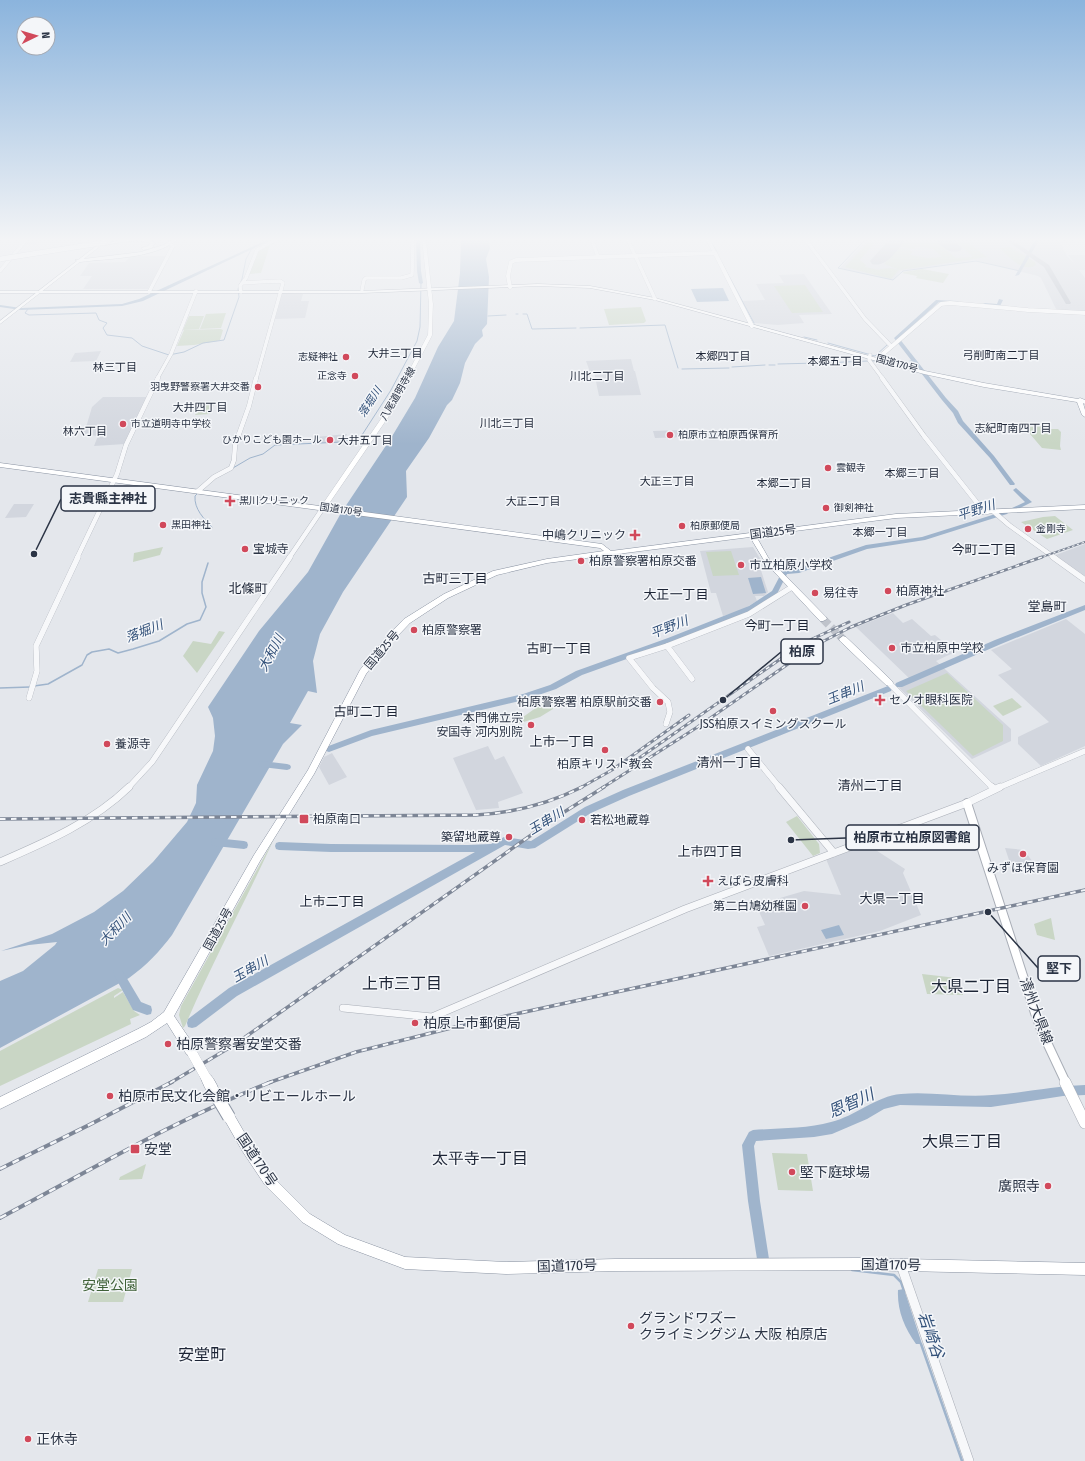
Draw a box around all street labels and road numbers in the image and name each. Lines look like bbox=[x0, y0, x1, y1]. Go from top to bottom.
street label: 国道170号 bbox=[875, 353, 919, 375]
street label: 八尾道明寺線 bbox=[378, 365, 418, 423]
street label: 国道170号 bbox=[319, 501, 363, 519]
street label: 国道25号 bbox=[749, 522, 797, 542]
street label: 国道25号 bbox=[362, 628, 402, 672]
street label: 国道25号 bbox=[201, 905, 235, 953]
street label: 清州大県線 bbox=[1016, 975, 1056, 1047]
street label: 国道170号 bbox=[233, 1130, 281, 1190]
street label: 国道170号 bbox=[537, 1256, 597, 1276]
street label: 国道170号 bbox=[861, 1256, 921, 1274]

